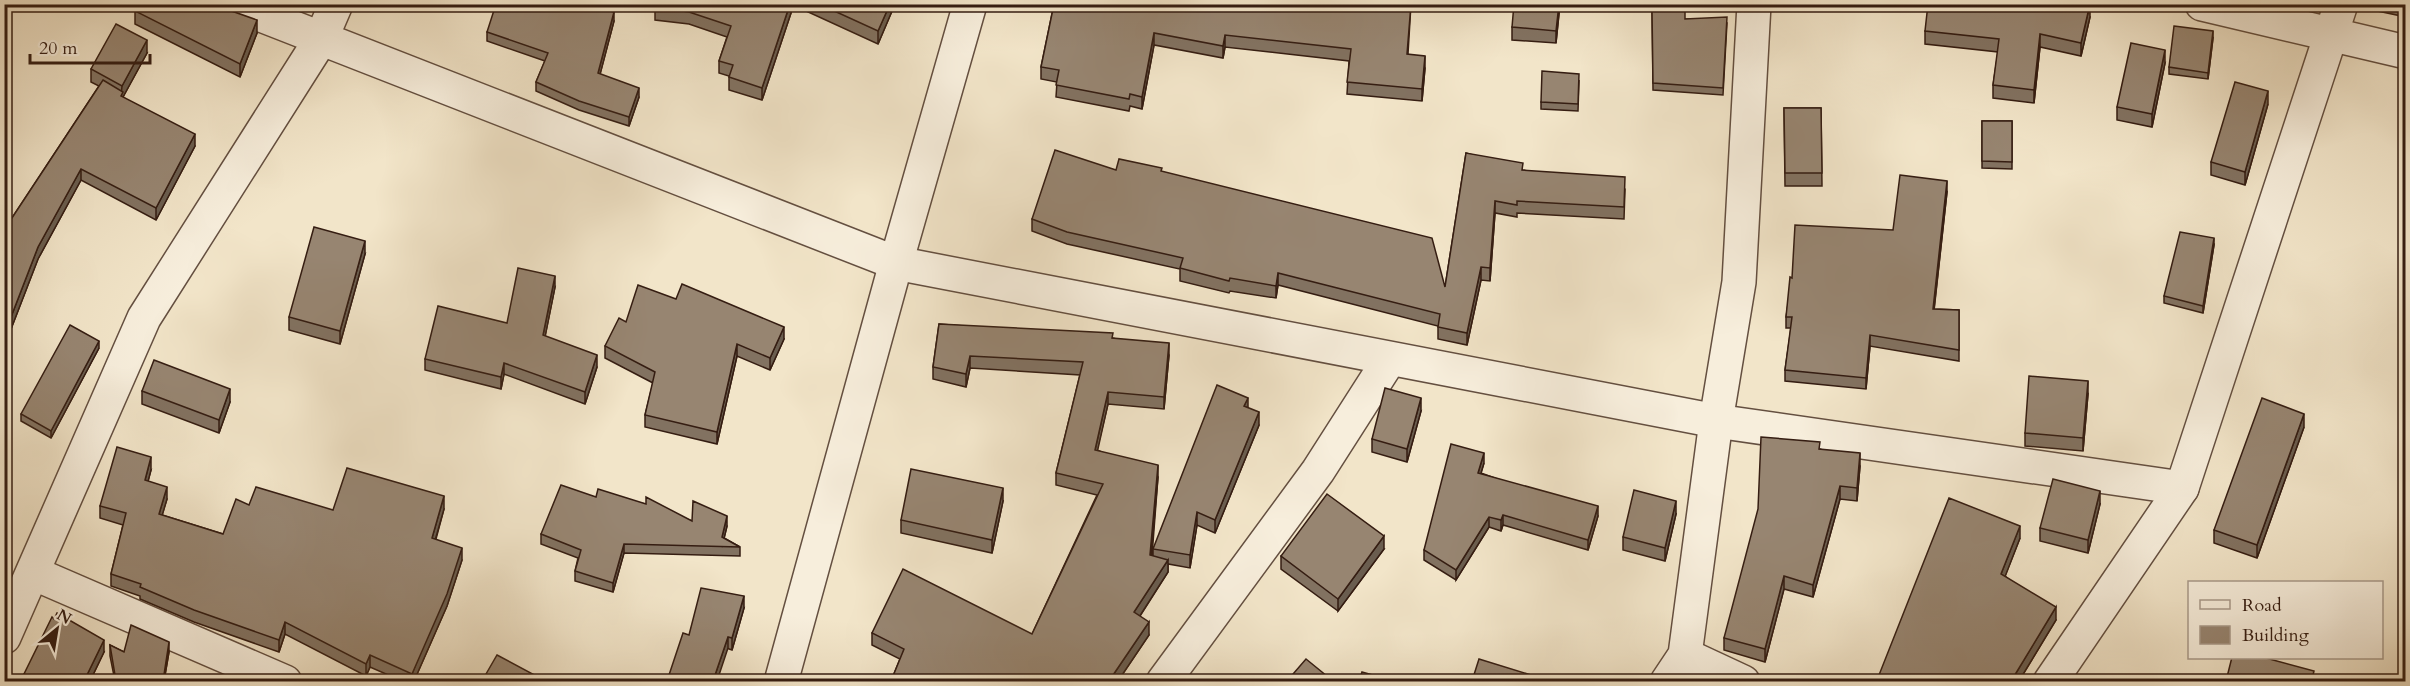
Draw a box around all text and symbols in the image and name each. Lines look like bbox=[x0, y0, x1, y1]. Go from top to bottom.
scale bar bbox=[30, 27, 150, 65]
text: 20 m bbox=[39, 36, 78, 61]
legend bbox=[2188, 581, 2383, 659]
text: Road bbox=[2242, 593, 2282, 618]
north arrow bbox=[27, 599, 87, 659]
text: N bbox=[52, 604, 76, 630]
text: Building bbox=[2242, 623, 2310, 648]

